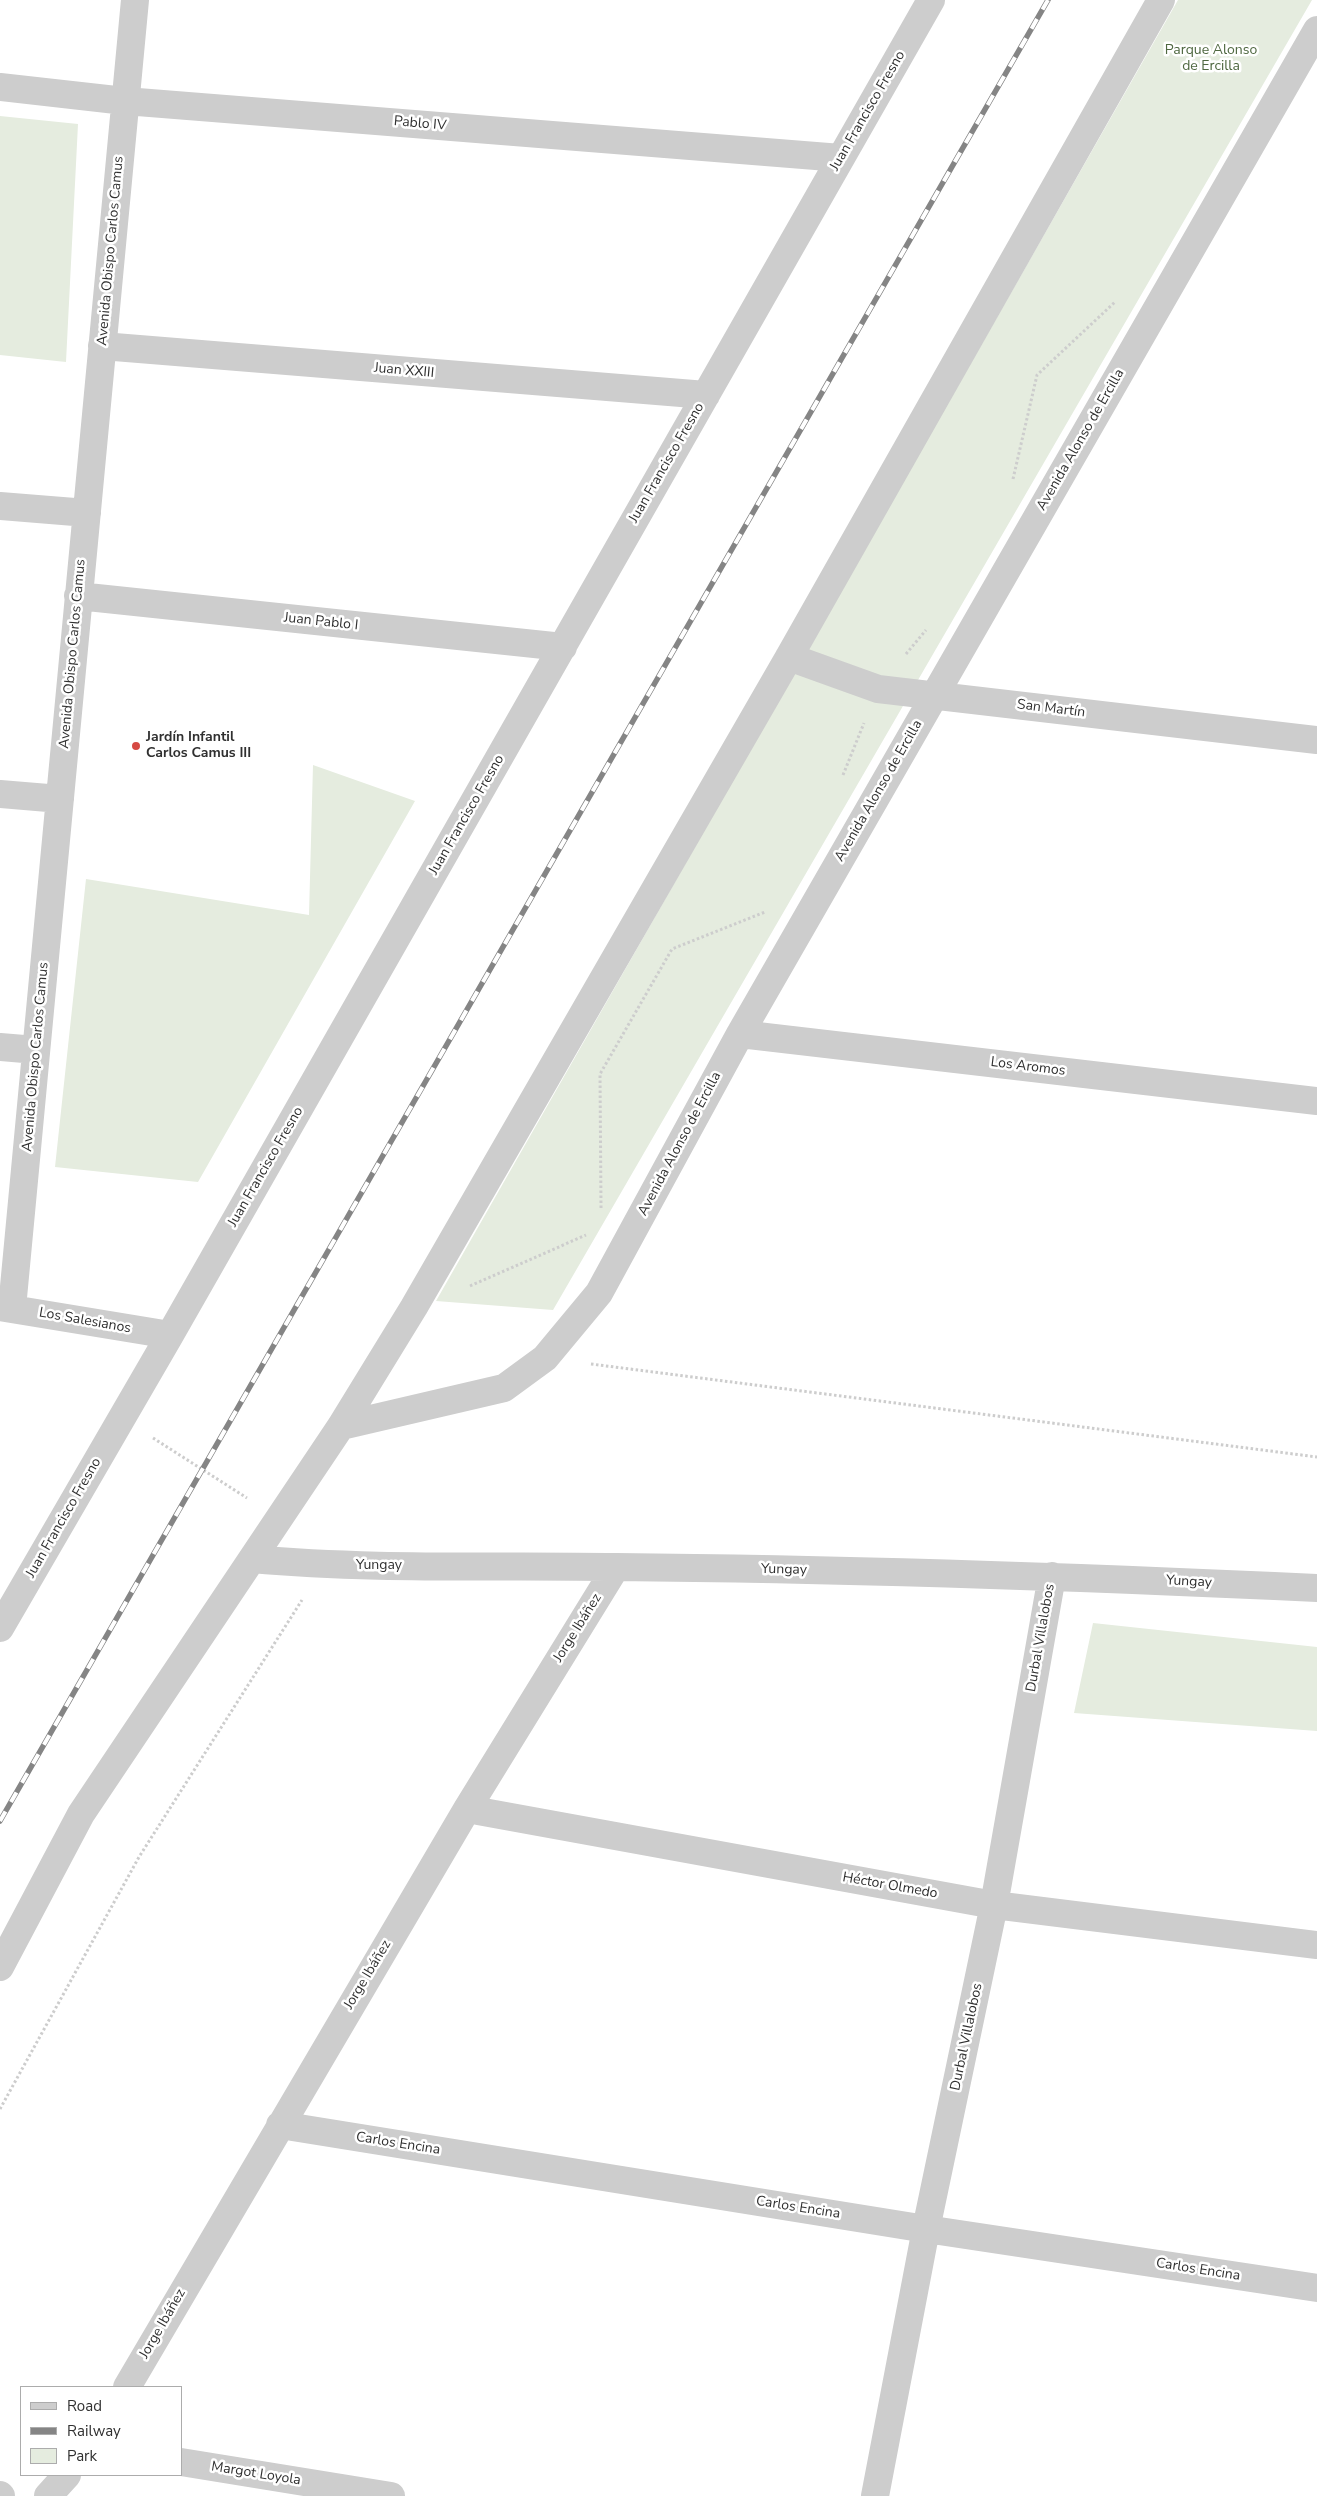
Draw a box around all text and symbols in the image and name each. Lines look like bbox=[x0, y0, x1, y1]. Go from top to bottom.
park label: Parque Alonso de Ercilla bbox=[1165, 43, 1257, 75]
street label: Juan Francisco Fresno bbox=[827, 48, 909, 174]
street label: Pablo IV bbox=[393, 113, 447, 135]
street label: Avenida Obispo Carlos Camus bbox=[94, 156, 128, 346]
street label: Juan XXIII bbox=[373, 360, 435, 382]
street label: Avenida Alonso de Ercilla bbox=[1034, 366, 1128, 514]
street label: Juan Francisco Fresno bbox=[626, 400, 708, 526]
street label: Avenida Obispo Carlos Camus bbox=[56, 559, 90, 749]
street label: Juan Pablo I bbox=[283, 610, 359, 634]
street label: San Martín bbox=[1016, 696, 1086, 722]
street label: Avenida Alonso de Ercilla bbox=[832, 717, 926, 865]
place label: Jardín Infantil Carlos Camus III bbox=[146, 730, 251, 762]
marker: Jardín Infantil Carlos Camus III bbox=[130, 740, 142, 752]
street label: Juan Francisco Fresno bbox=[426, 752, 508, 878]
street label: Avenida Obispo Carlos Camus bbox=[19, 962, 53, 1152]
street label: Los Aromos bbox=[990, 1054, 1066, 1080]
street label: Avenida Alonso de Ercilla bbox=[635, 1069, 725, 1219]
street label: Juan Francisco Fresno bbox=[225, 1104, 307, 1230]
street label: Los Salesianos bbox=[38, 1305, 132, 1337]
street label: Juan Francisco Fresno bbox=[23, 1455, 105, 1581]
street label: Yungay bbox=[356, 1558, 402, 1574]
street label: Yungay bbox=[761, 1561, 807, 1579]
street label: Yungay bbox=[1166, 1572, 1212, 1592]
street label: Durbal Villalobos bbox=[1023, 1583, 1059, 1693]
street label: Jorge Ibáñez bbox=[550, 1591, 606, 1665]
street label: Héctor Olmedo bbox=[841, 1869, 939, 1903]
street label: Jorge Ibáñez bbox=[341, 1937, 395, 2013]
street label: Durbal Villalobos bbox=[947, 1982, 987, 2092]
street label: Carlos Encina bbox=[355, 2129, 441, 2159]
street label: Carlos Encina bbox=[755, 2193, 841, 2223]
street label: Carlos Encina bbox=[1155, 2255, 1241, 2285]
street label: Jorge Ibáñez bbox=[136, 2286, 190, 2362]
legend bbox=[20, 2386, 182, 2476]
text: Road bbox=[67, 2396, 102, 2416]
text: Railway bbox=[67, 2421, 121, 2441]
text: Park bbox=[67, 2446, 97, 2466]
street label: Margot Loyola bbox=[210, 2459, 302, 2489]

